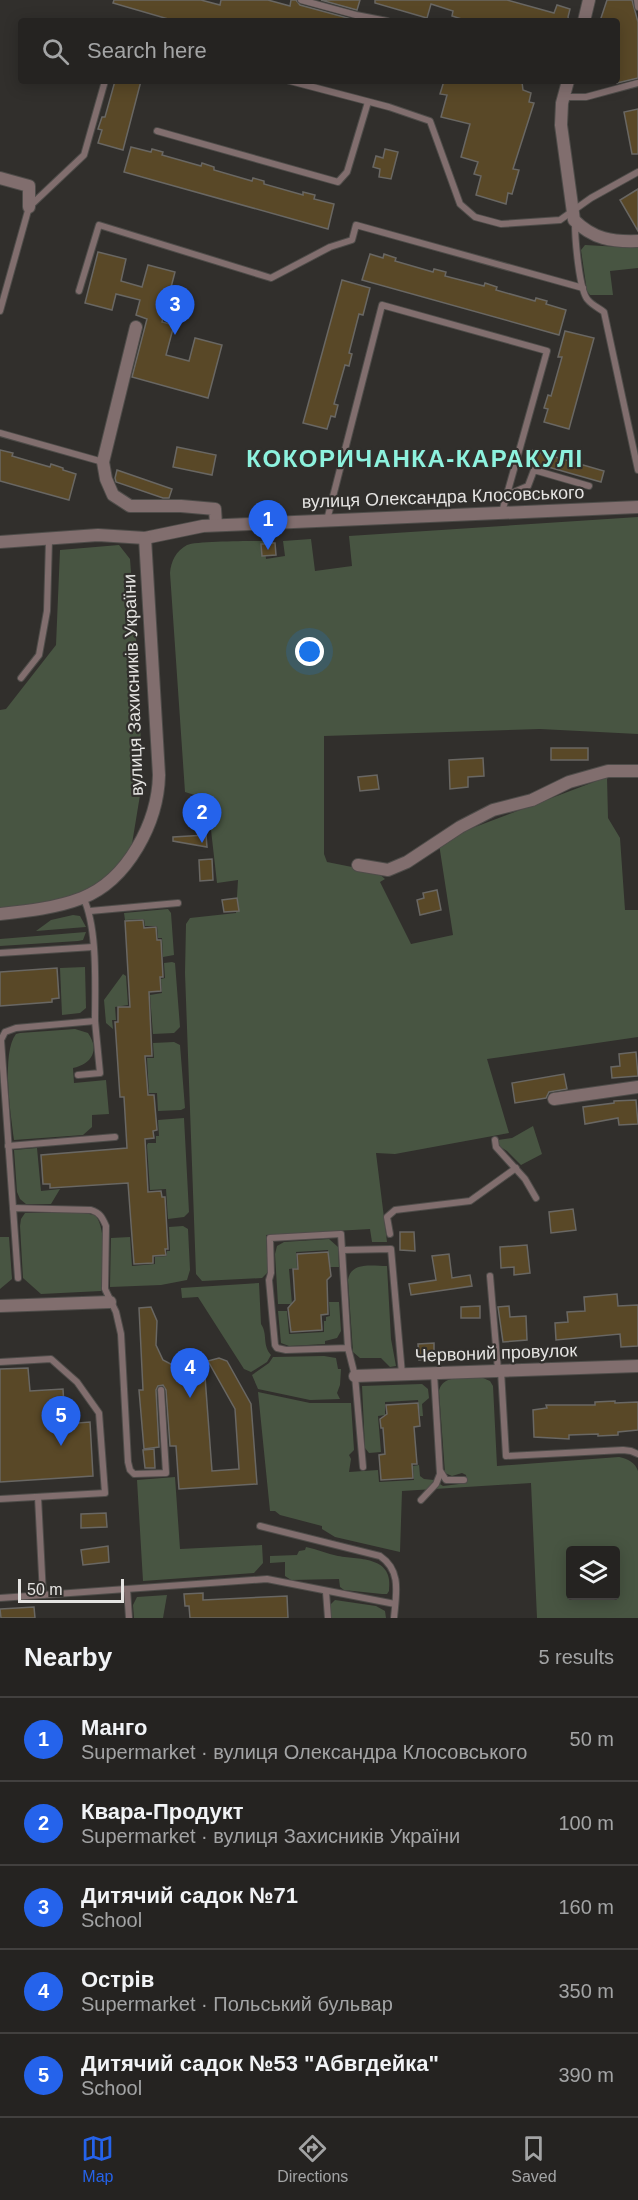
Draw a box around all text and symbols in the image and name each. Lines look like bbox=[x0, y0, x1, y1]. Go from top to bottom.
search box bbox=[18, 18, 620, 84]
icon: search bbox=[39, 35, 72, 68]
text: Search here bbox=[87, 38, 207, 63]
pin: 3 bbox=[156, 286, 195, 335]
district label: КОКОРИЧАНКА-КАРАКУЛІ bbox=[246, 445, 584, 472]
street label: вулиця Олександра Клосовського bbox=[301, 482, 585, 512]
pin: 1 bbox=[248, 500, 288, 550]
street label: вулиця Захисників України bbox=[119, 574, 147, 796]
your location bbox=[295, 637, 324, 666]
pin: 2 bbox=[182, 794, 222, 843]
street label: Червоний провулок bbox=[414, 1340, 578, 1366]
pin: 4 bbox=[170, 1348, 210, 1398]
pin: 5 bbox=[42, 1396, 80, 1446]
map controls bbox=[566, 1546, 620, 1600]
button: layers bbox=[566, 1546, 620, 1600]
scale bar bbox=[18, 1576, 124, 1604]
text: 50 m bbox=[27, 1581, 63, 1598]
text: Nearby bbox=[24, 1642, 112, 1672]
text: 5 results bbox=[538, 1646, 614, 1668]
text: Манго bbox=[81, 1715, 147, 1740]
text: 1 bbox=[38, 1728, 49, 1750]
text: 50 m bbox=[570, 1728, 614, 1750]
text: Supermarket · вулиця Олександра Клосовського bbox=[81, 1741, 527, 1763]
text: Квара-Продукт bbox=[81, 1799, 244, 1824]
text: 2 bbox=[38, 1812, 49, 1834]
text: 100 m bbox=[558, 1812, 614, 1834]
text: Supermarket · вулиця Захисників України bbox=[81, 1825, 460, 1847]
text: Дитячий садок №71 bbox=[81, 1883, 298, 1908]
text: 3 bbox=[38, 1896, 49, 1918]
text: 160 m bbox=[558, 1896, 614, 1918]
text: School bbox=[81, 1909, 142, 1931]
text: Острів bbox=[81, 1967, 154, 1992]
text: 4 bbox=[38, 1980, 49, 2002]
text: 350 m bbox=[558, 1980, 614, 2002]
text: Supermarket · Польський бульвар bbox=[81, 1993, 393, 2015]
text: Дитячий садок №53 "Абвгдейка" bbox=[81, 2051, 439, 2076]
text: 5 bbox=[38, 2064, 49, 2086]
text: 390 m bbox=[558, 2064, 614, 2086]
text: School bbox=[81, 2077, 142, 2099]
tab: Map bbox=[81, 2132, 114, 2186]
tab: Directions bbox=[277, 2132, 348, 2186]
tab: Saved bbox=[511, 2132, 557, 2186]

